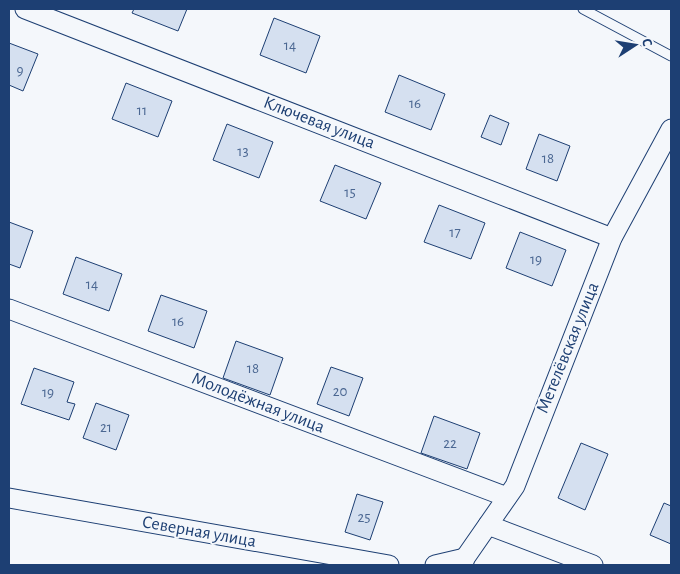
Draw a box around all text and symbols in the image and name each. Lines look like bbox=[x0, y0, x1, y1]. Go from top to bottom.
north arrow bbox=[610, 20, 660, 70]
text: С bbox=[639, 37, 654, 48]
house number: 14 bbox=[284, 38, 296, 53]
house number: 9 bbox=[16, 63, 24, 78]
street label: Ключевая улица bbox=[261, 93, 377, 153]
house number: 16 bbox=[409, 96, 421, 111]
house number: 11 bbox=[137, 103, 147, 118]
house number: 13 bbox=[237, 144, 249, 159]
house number: 18 bbox=[542, 151, 554, 166]
house number: 15 bbox=[344, 185, 356, 200]
house number: 17 bbox=[449, 225, 461, 240]
house number: 19 bbox=[530, 252, 542, 267]
house number: 14 bbox=[86, 277, 98, 292]
street label: Метелёвская улица bbox=[534, 280, 602, 416]
house number: 16 bbox=[172, 314, 184, 329]
house number: 18 bbox=[247, 361, 259, 376]
street label: Молодёжная улица bbox=[189, 369, 327, 437]
house number: 20 bbox=[333, 384, 347, 399]
house number: 19 bbox=[42, 385, 54, 400]
house number: 21 bbox=[100, 420, 112, 435]
house number: 22 bbox=[443, 436, 457, 451]
house number: 25 bbox=[357, 510, 371, 525]
street label: Северная улица bbox=[141, 513, 257, 551]

